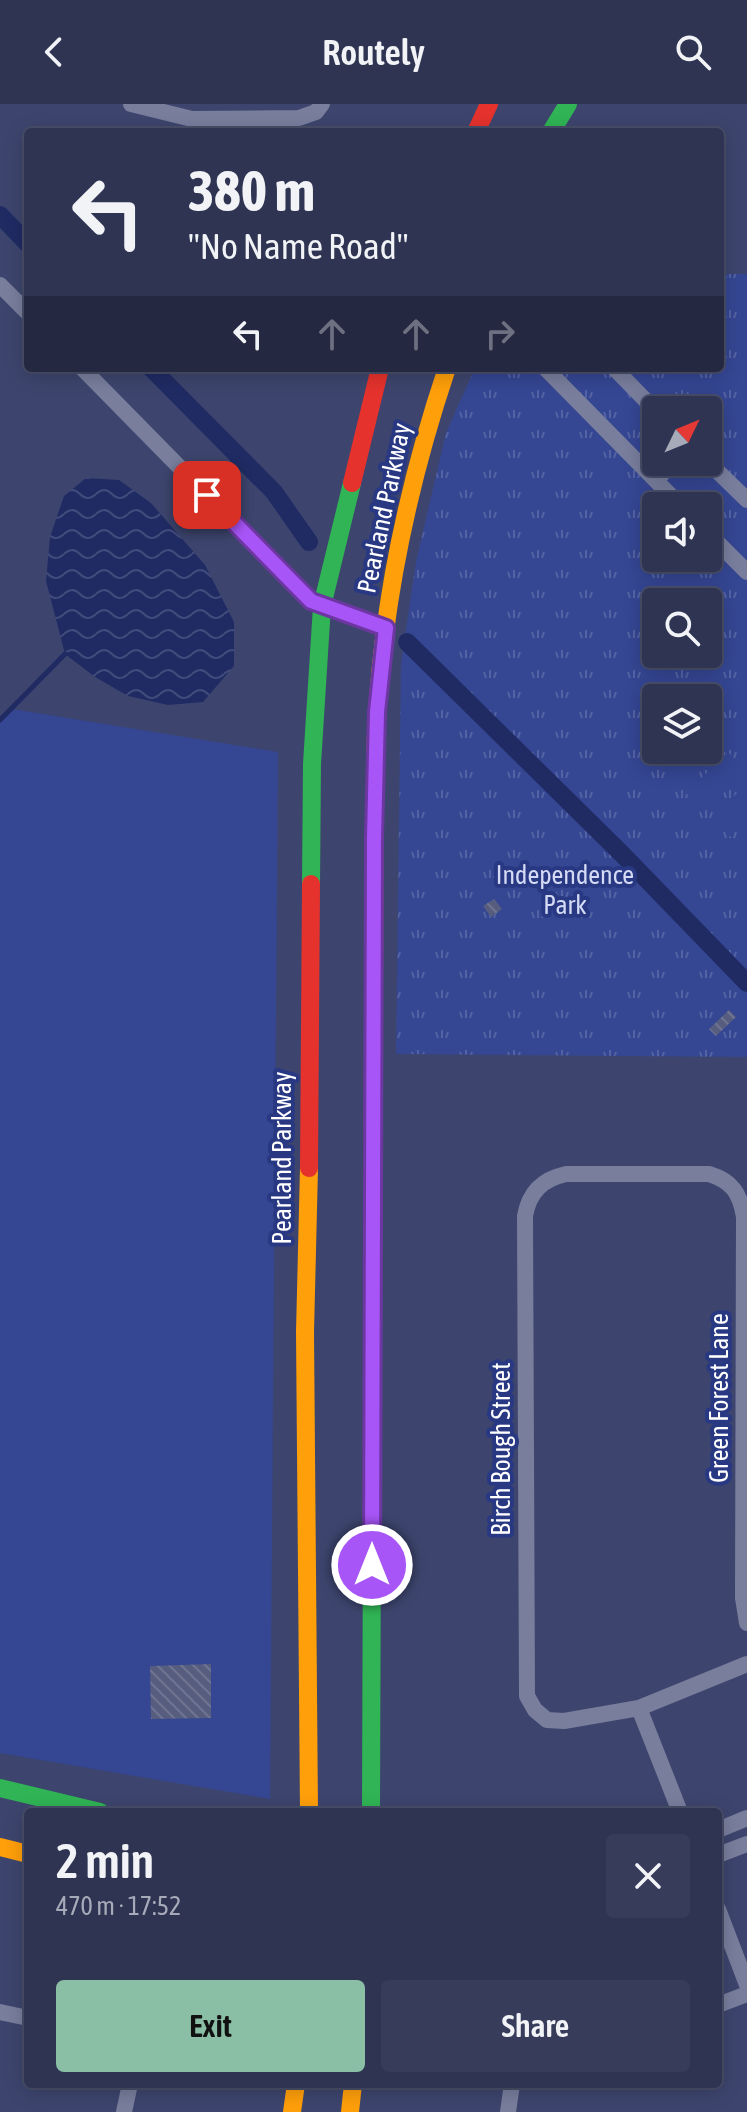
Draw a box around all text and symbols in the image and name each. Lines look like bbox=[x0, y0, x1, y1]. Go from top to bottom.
icon: back bbox=[32, 30, 76, 74]
icon: search bbox=[671, 30, 715, 74]
text: Routely bbox=[322, 31, 425, 73]
text: 380 m bbox=[188, 159, 315, 223]
icon: left bbox=[56, 160, 160, 264]
text: "No Name Road" bbox=[188, 225, 408, 267]
icon: left bbox=[226, 312, 270, 356]
icon: ahead bbox=[310, 312, 354, 356]
icon: ahead bbox=[394, 312, 438, 356]
icon: right bbox=[478, 312, 522, 356]
north arrow bbox=[642, 396, 722, 476]
map controls bbox=[642, 396, 722, 764]
street label: Pearland Parkway bbox=[351, 420, 417, 596]
pin bbox=[173, 461, 241, 529]
icon: arrive bbox=[185, 473, 229, 517]
button: sound bbox=[642, 492, 722, 572]
button: search bbox=[642, 588, 722, 668]
button: layers bbox=[642, 684, 722, 764]
park label: Independence Park bbox=[496, 860, 634, 920]
street label: Pearland Parkway bbox=[267, 1071, 297, 1245]
street label: Green Forest Lane bbox=[704, 1313, 734, 1483]
street label: Birch Bough Street bbox=[486, 1362, 516, 1536]
position arrow bbox=[330, 1523, 414, 1607]
text: 2 min bbox=[56, 1833, 154, 1888]
button: close bbox=[606, 1834, 690, 1918]
text: 470 m · 17:52 bbox=[56, 1891, 181, 1921]
button: Exit bbox=[56, 1980, 365, 2072]
button: Share bbox=[381, 1980, 690, 2072]

